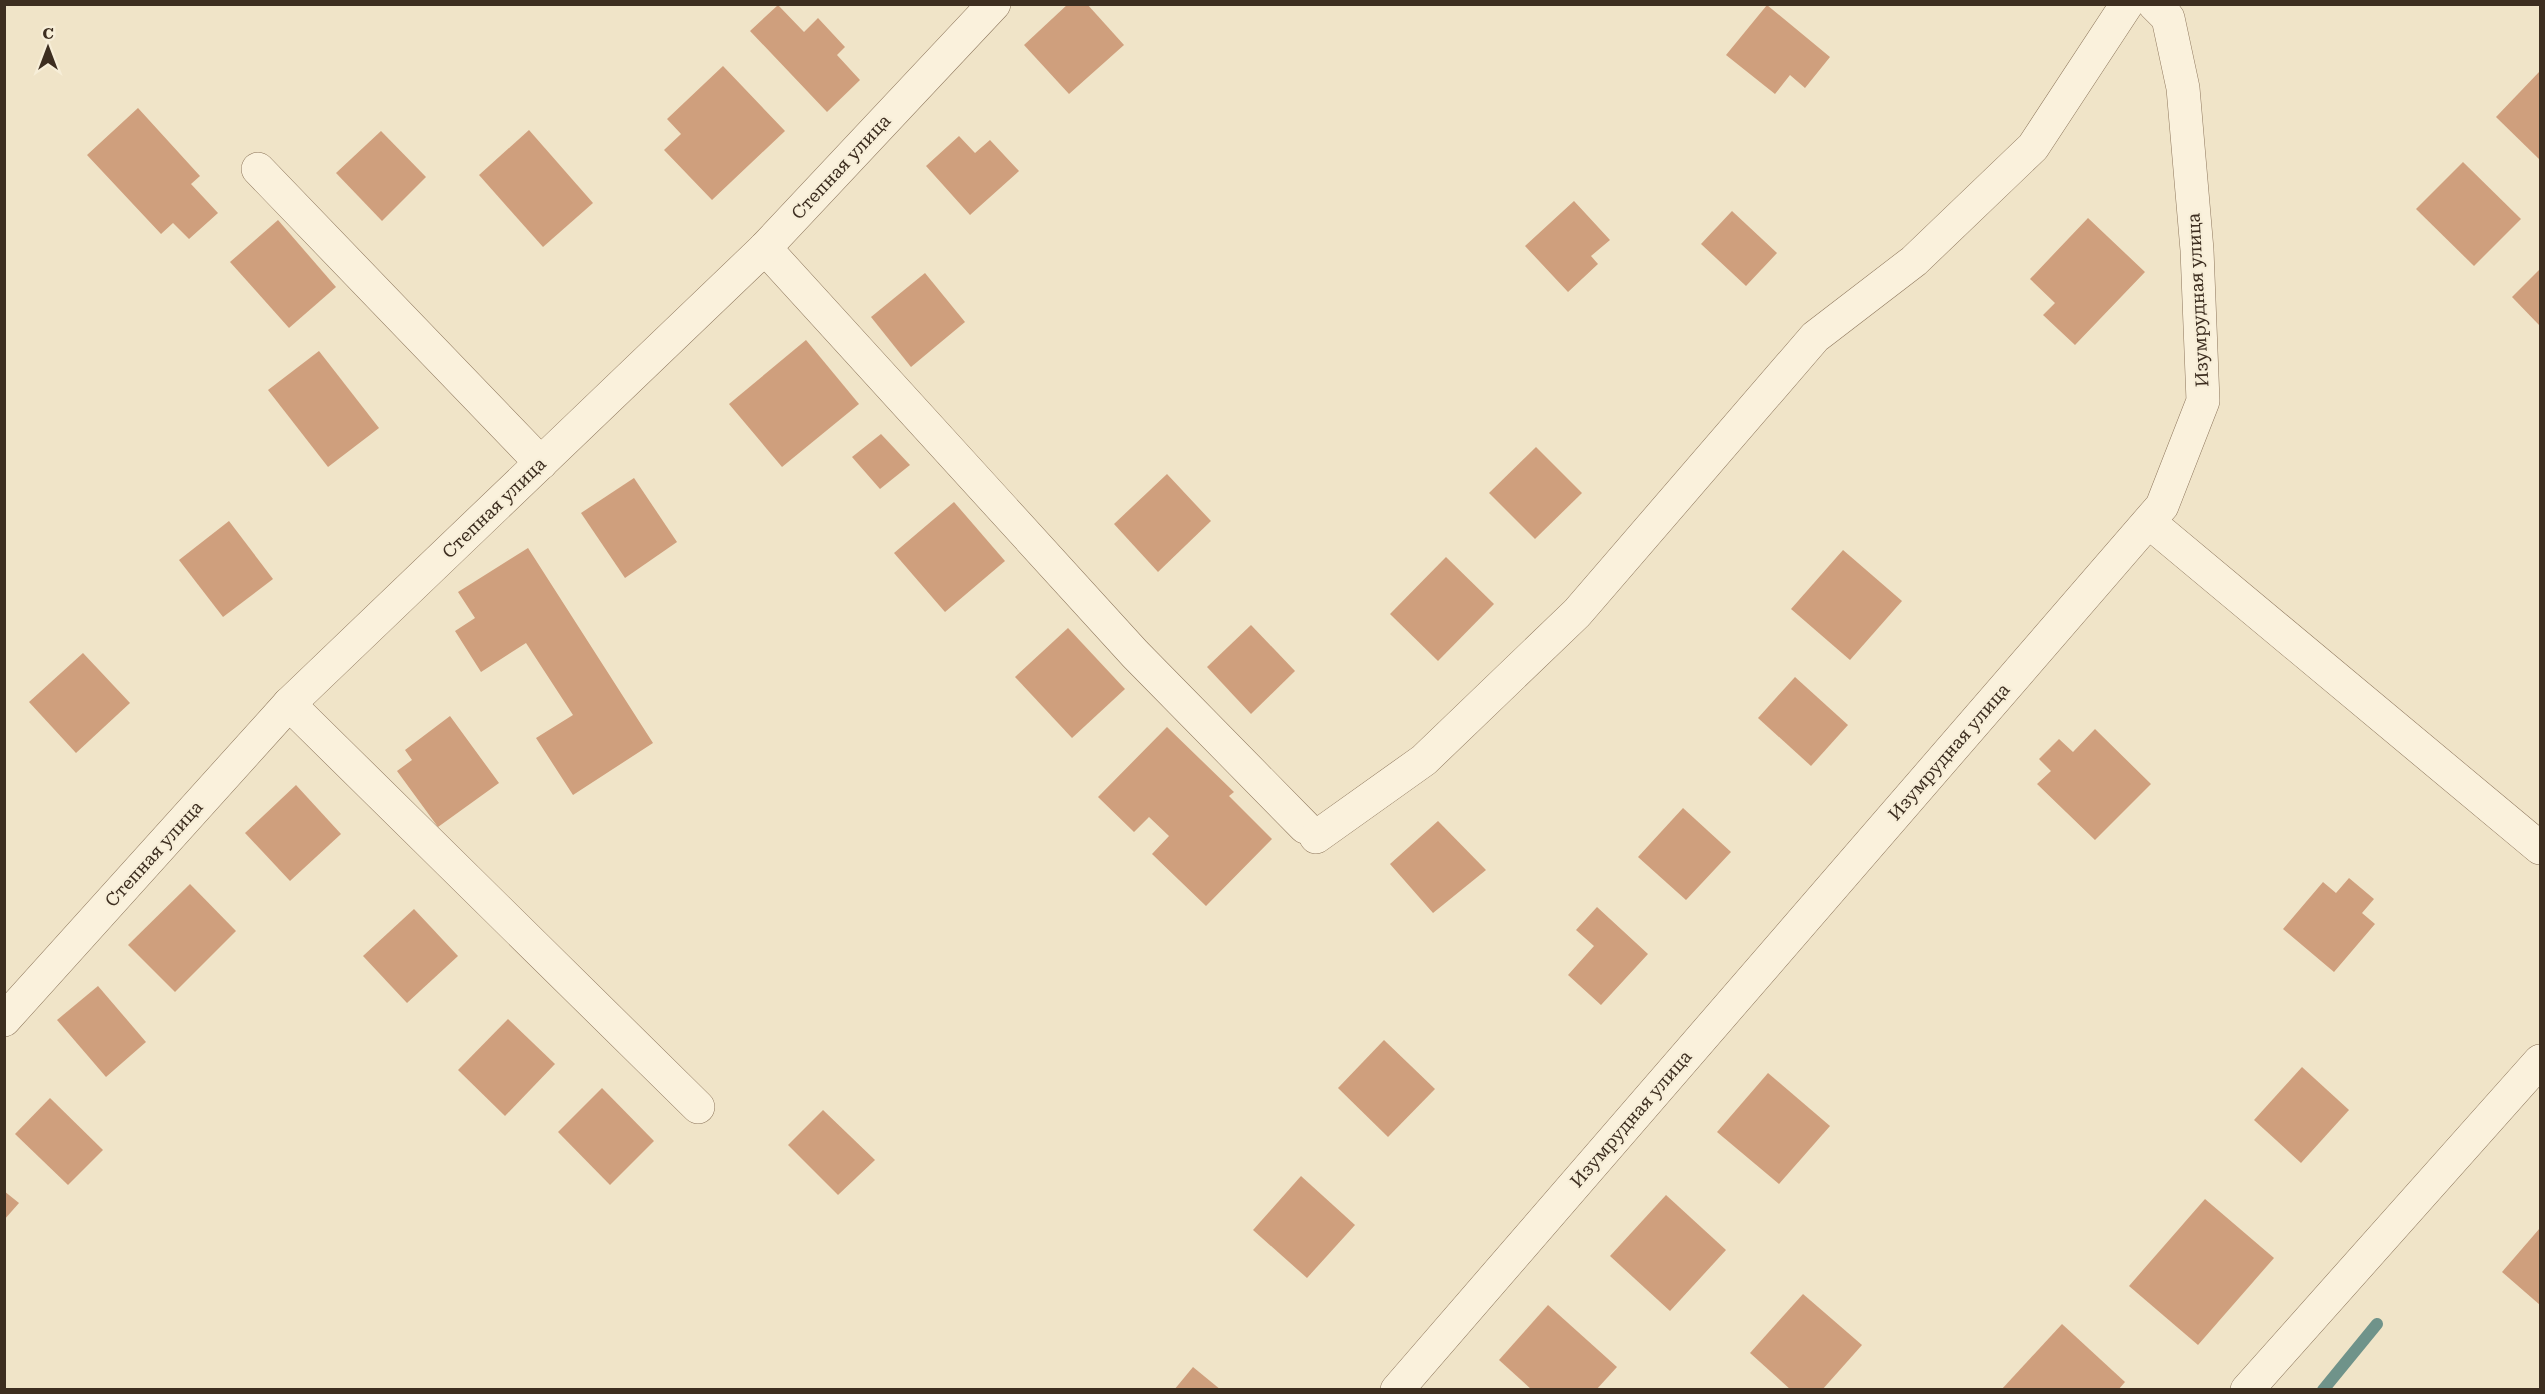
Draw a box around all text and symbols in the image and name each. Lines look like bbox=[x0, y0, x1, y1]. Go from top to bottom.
north arrow bbox=[18, 18, 78, 78]
text: С bbox=[42, 24, 54, 43]
street label: Степная улица bbox=[787, 110, 895, 223]
street label: Изумрудная улица bbox=[2182, 212, 2213, 388]
street label: Степная улица bbox=[438, 453, 550, 562]
street label: Изумрудная улица bbox=[1884, 679, 2014, 824]
street label: Степная улица bbox=[100, 796, 207, 911]
street label: Изумрудная улица bbox=[1566, 1046, 1696, 1191]

